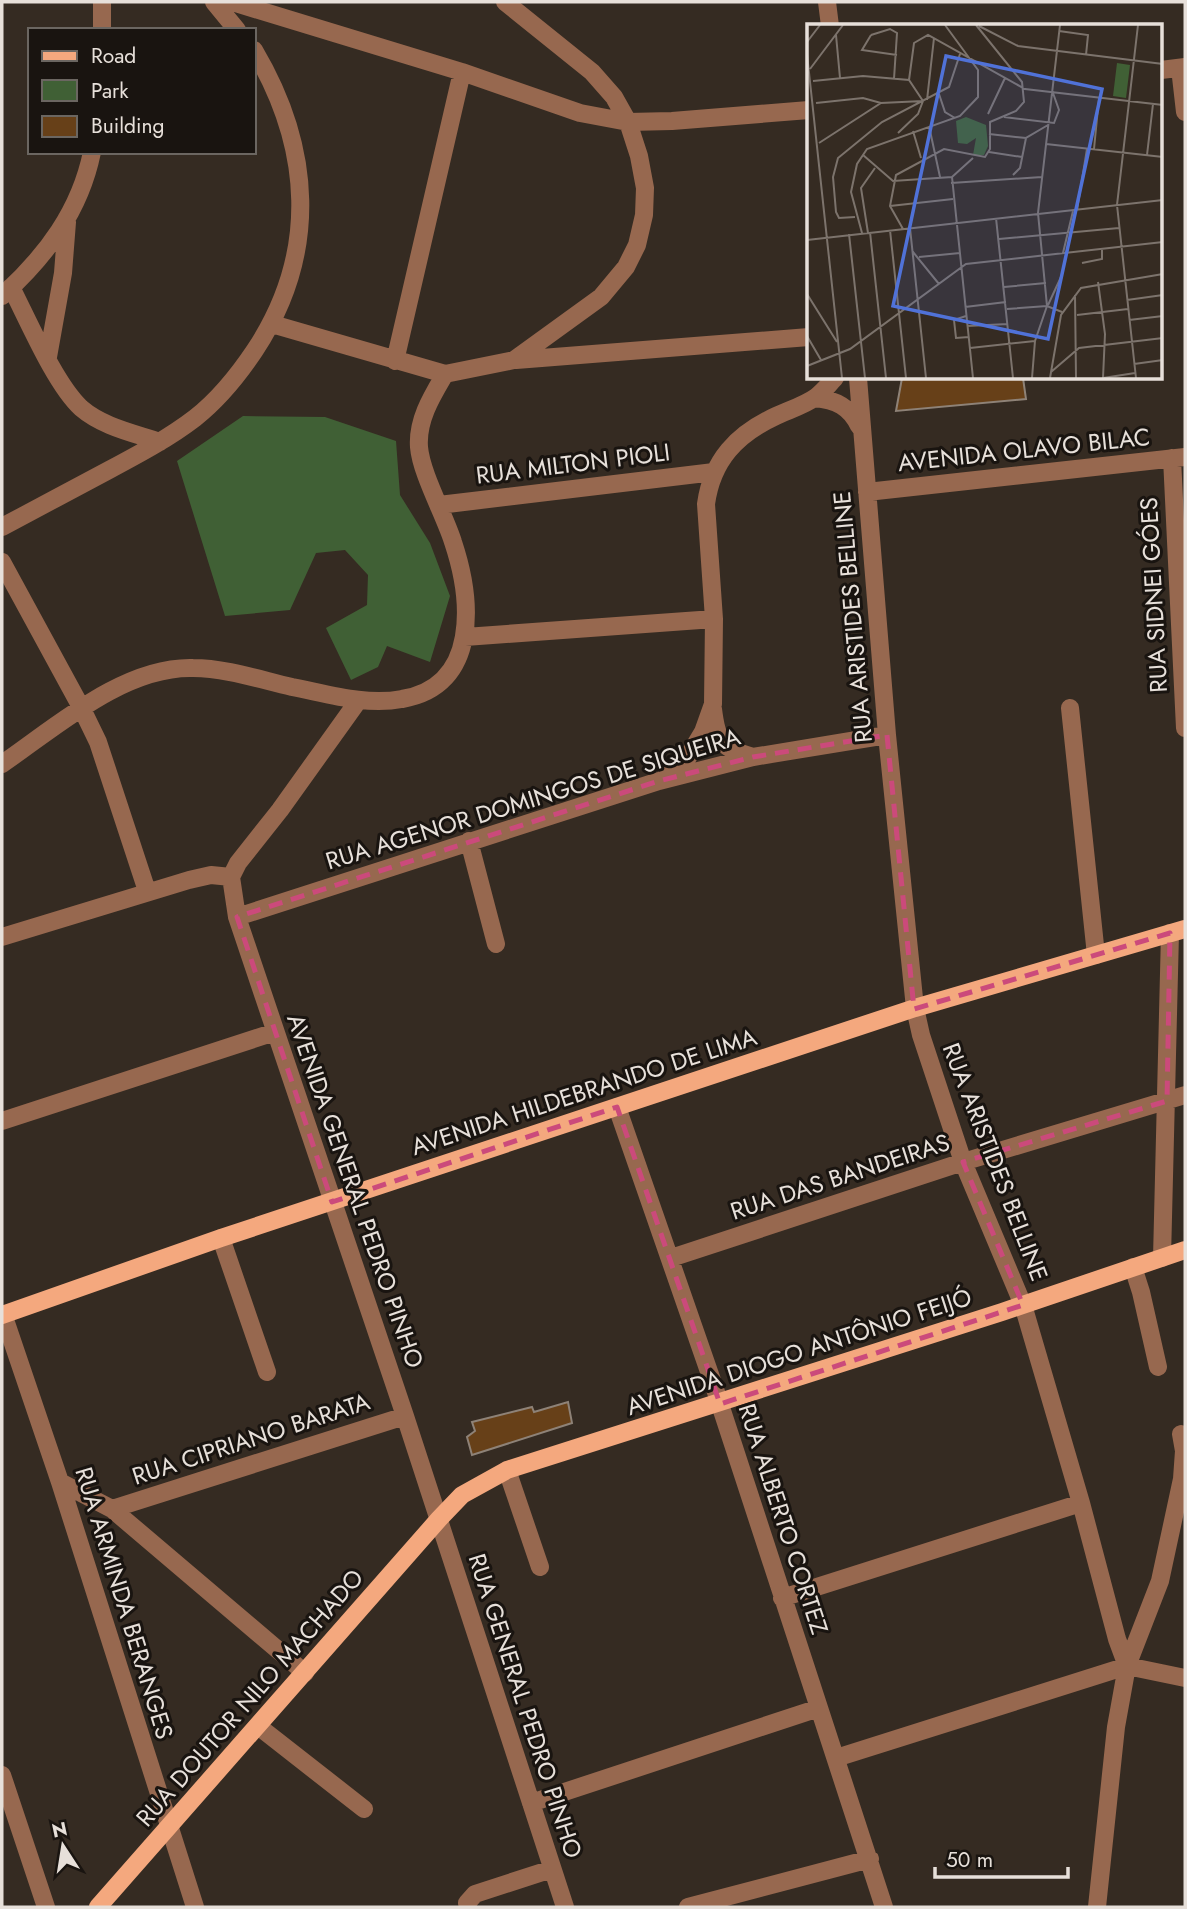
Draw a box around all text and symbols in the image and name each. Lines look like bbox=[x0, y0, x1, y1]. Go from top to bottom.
inset map bbox=[807, 24, 1162, 380]
legend bbox=[28, 28, 256, 154]
text: Road bbox=[91, 41, 136, 71]
text: Park bbox=[91, 76, 129, 106]
text: Building bbox=[91, 111, 164, 141]
street label: AVENIDA OLAVO BILAC bbox=[896, 419, 1152, 480]
street label: RUA MILTON PIOLI bbox=[474, 434, 672, 493]
street label: RUA ARISTIDES BELLINE bbox=[824, 490, 881, 744]
street label: RUA SIDNEI GÓES bbox=[1131, 496, 1176, 694]
street label: RUA AGENOR DOMINGOS DE SIQUEIRA bbox=[321, 719, 745, 878]
street label: AVENIDA GENERAL PEDRO PINHO bbox=[278, 1009, 433, 1373]
street label: AVENIDA HILDEBRANDO DE LIMA bbox=[407, 1019, 761, 1164]
street label: RUA ARISTIDES BELLINE bbox=[934, 1038, 1057, 1286]
street label: RUA DAS BANDEIRAS bbox=[726, 1125, 954, 1228]
street label: AVENIDA DIOGO ANTÔNIO FEIJÓ bbox=[622, 1279, 976, 1424]
street label: RUA CIPRIANO BARATA bbox=[128, 1384, 374, 1493]
street label: RUA ALBERTO CORTEZ bbox=[730, 1399, 837, 1639]
street label: RUA ARMINDA BERANGES bbox=[66, 1463, 183, 1743]
street label: RUA GENERAL PEDRO PINHO bbox=[460, 1549, 591, 1863]
street label: RUA DOUTOR NILO MACHADO bbox=[128, 1561, 372, 1834]
north arrow bbox=[28, 1811, 98, 1881]
text: N bbox=[49, 1815, 70, 1845]
scale bar bbox=[935, 1836, 1068, 1880]
text: 50 m bbox=[946, 1845, 993, 1875]

